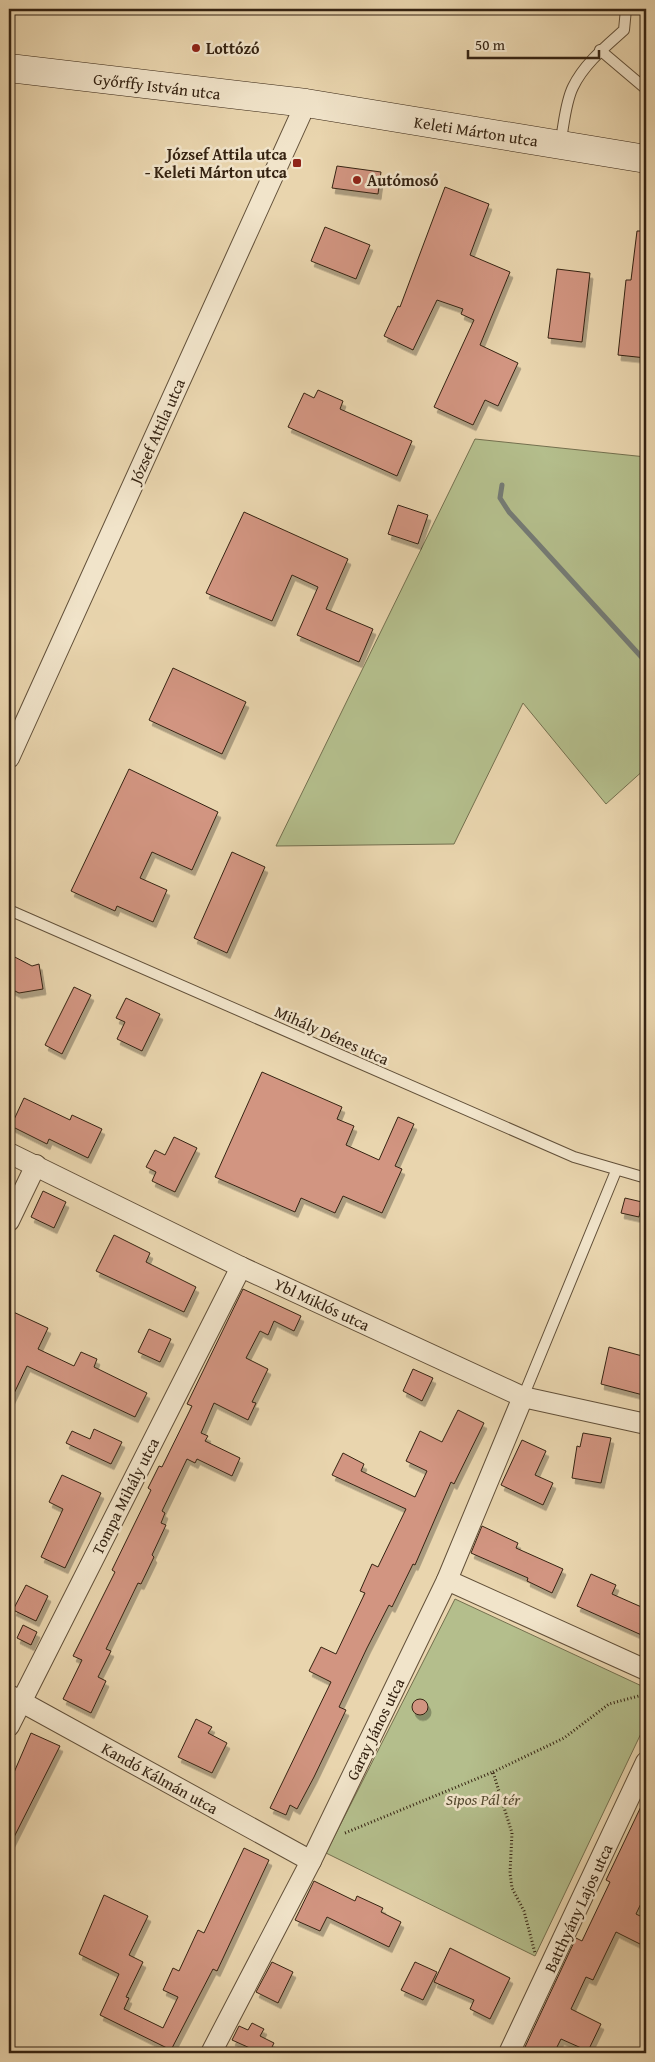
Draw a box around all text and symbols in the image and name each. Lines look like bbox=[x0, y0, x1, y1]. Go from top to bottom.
scale bar bbox=[468, 28, 599, 60]
text: 50 m bbox=[475, 34, 506, 55]
place label: Lottózó bbox=[206, 36, 260, 60]
marker: Lottózó bbox=[190, 42, 202, 54]
street label: Győrffy István utca bbox=[92, 66, 222, 106]
street label: Keleti Márton utca bbox=[412, 109, 540, 153]
place label: József Attila utca - Keleti Márton utca bbox=[145, 142, 288, 184]
marker: József Attila utca - Keleti Márton utca bbox=[291, 157, 303, 169]
place label: Autómosó bbox=[367, 168, 439, 192]
marker: Autómosó bbox=[351, 174, 363, 186]
street label: József Attila utca bbox=[122, 374, 191, 489]
street label: Mihály Dénes utca bbox=[271, 999, 393, 1071]
street label: Ybl Miklós utca bbox=[270, 1271, 374, 1337]
street label: Tompa Mihály utca bbox=[85, 1433, 165, 1559]
street label: Garay János utca bbox=[340, 1673, 410, 1784]
street label: Kandó Kálmán utca bbox=[97, 1736, 223, 1820]
park label: Sipos Pál tér bbox=[446, 1787, 521, 1811]
street label: Batthyány Lajos utca bbox=[538, 1839, 619, 1976]

